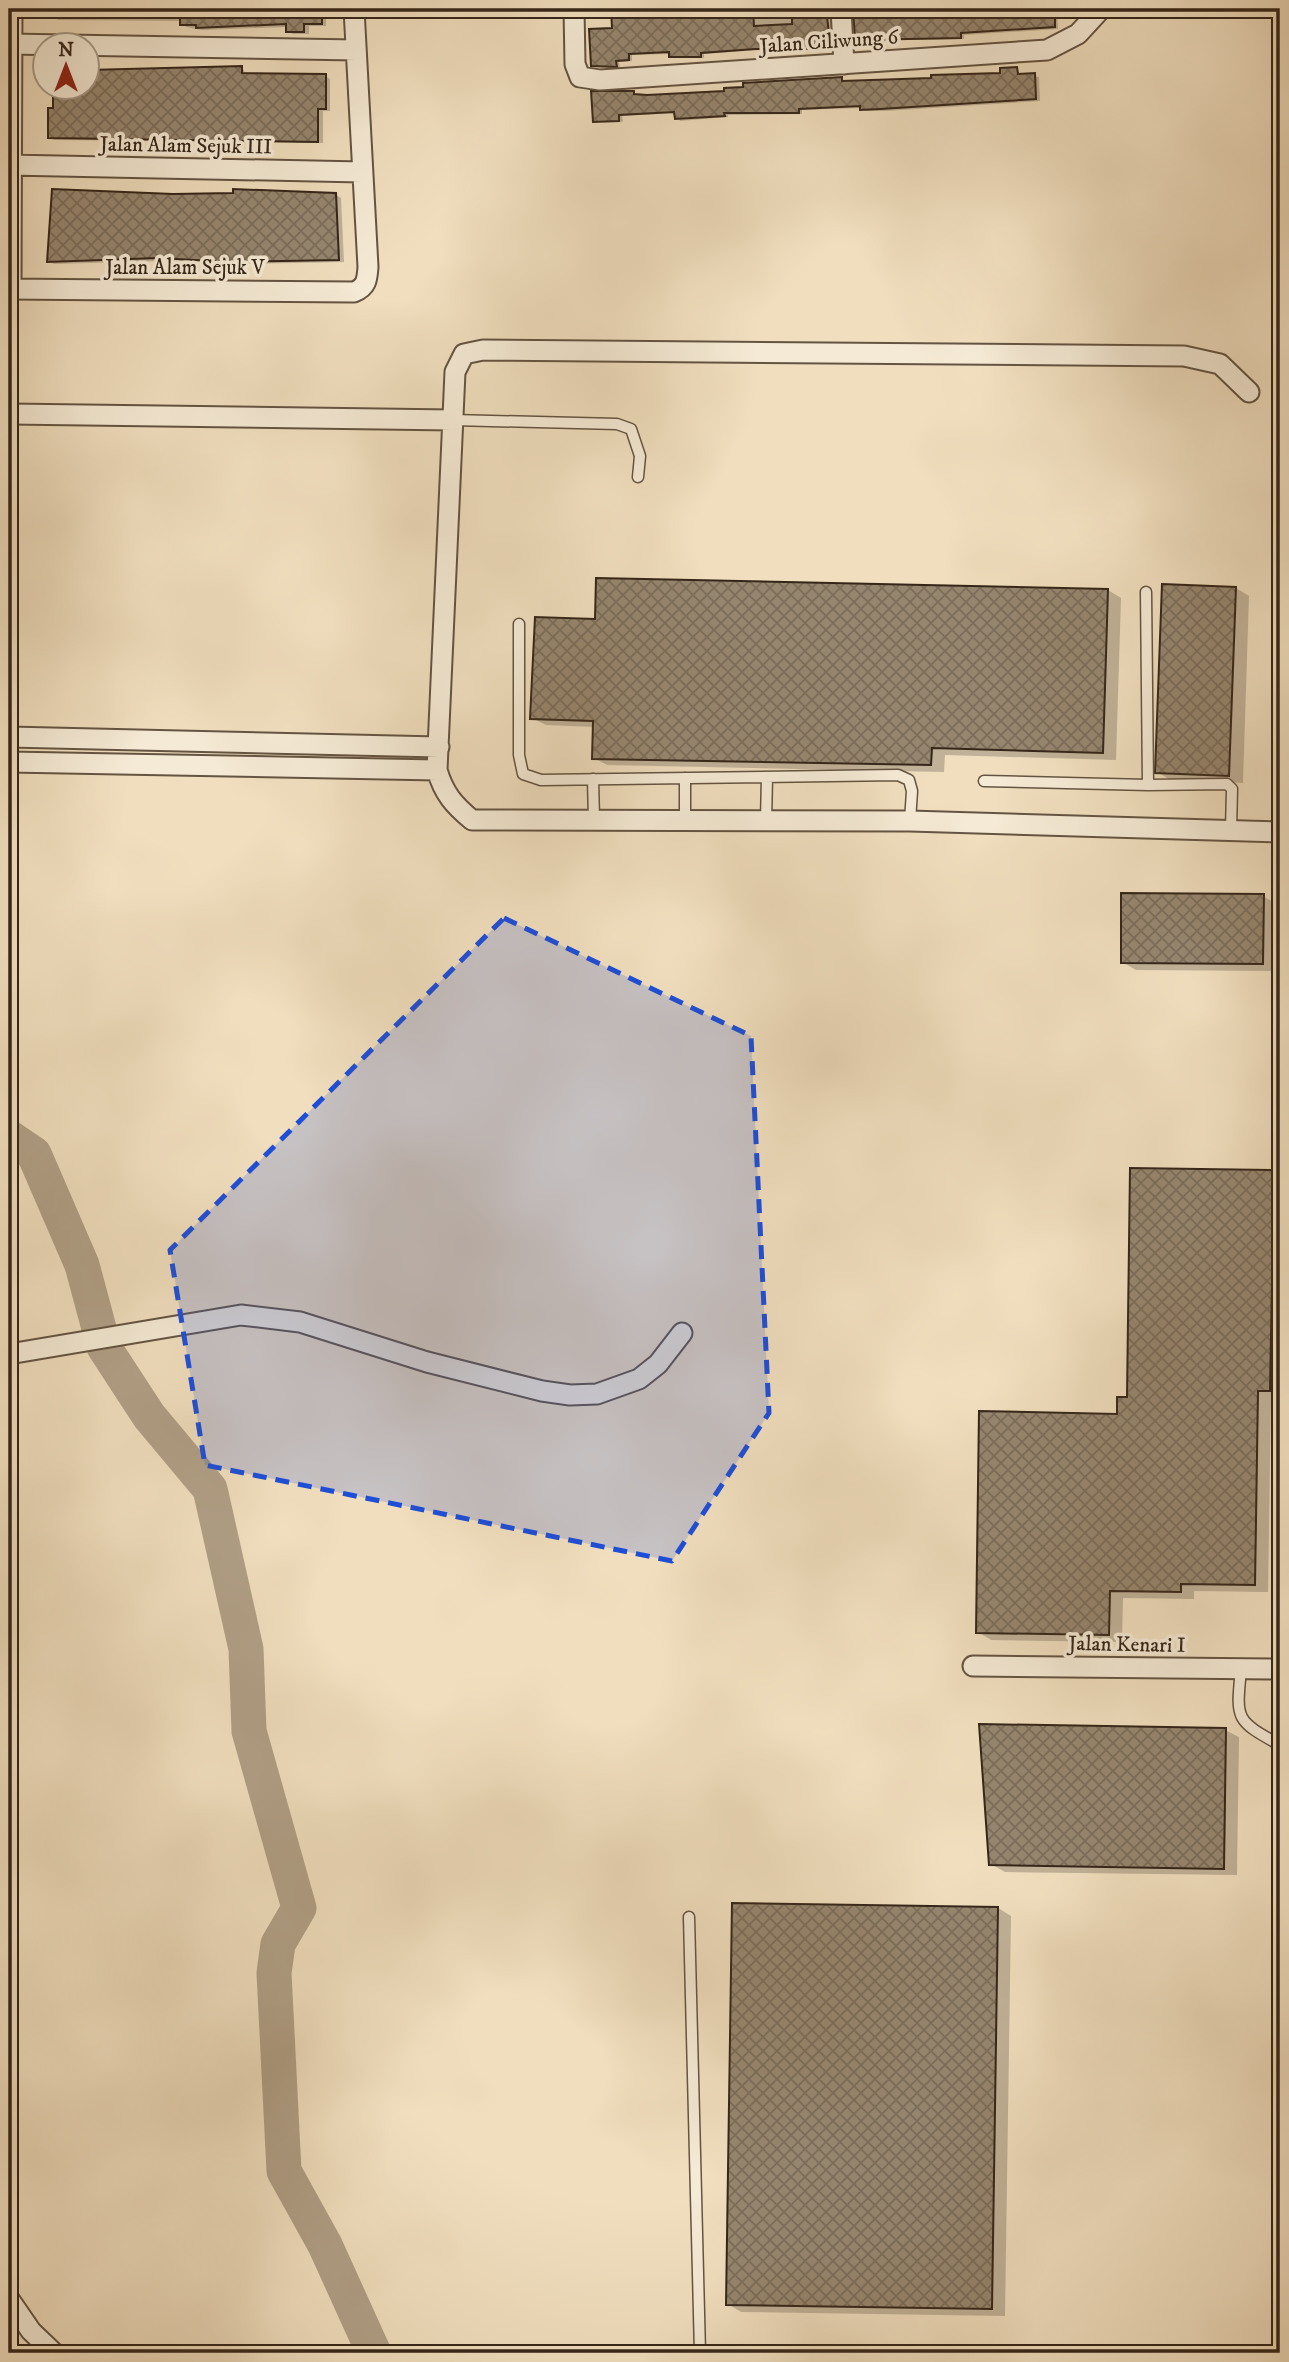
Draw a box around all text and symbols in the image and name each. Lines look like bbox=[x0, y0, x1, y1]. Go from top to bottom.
street label: Jalan Ciliwung 6 bbox=[757, 24, 900, 60]
north arrow bbox=[32, 32, 102, 102]
text: N bbox=[58, 39, 74, 62]
street label: Jalan Alam Sejuk III bbox=[98, 131, 272, 161]
street label: Jalan Alam Sejuk V bbox=[103, 255, 265, 281]
street label: Jalan Kenari I bbox=[1066, 1631, 1186, 1659]

